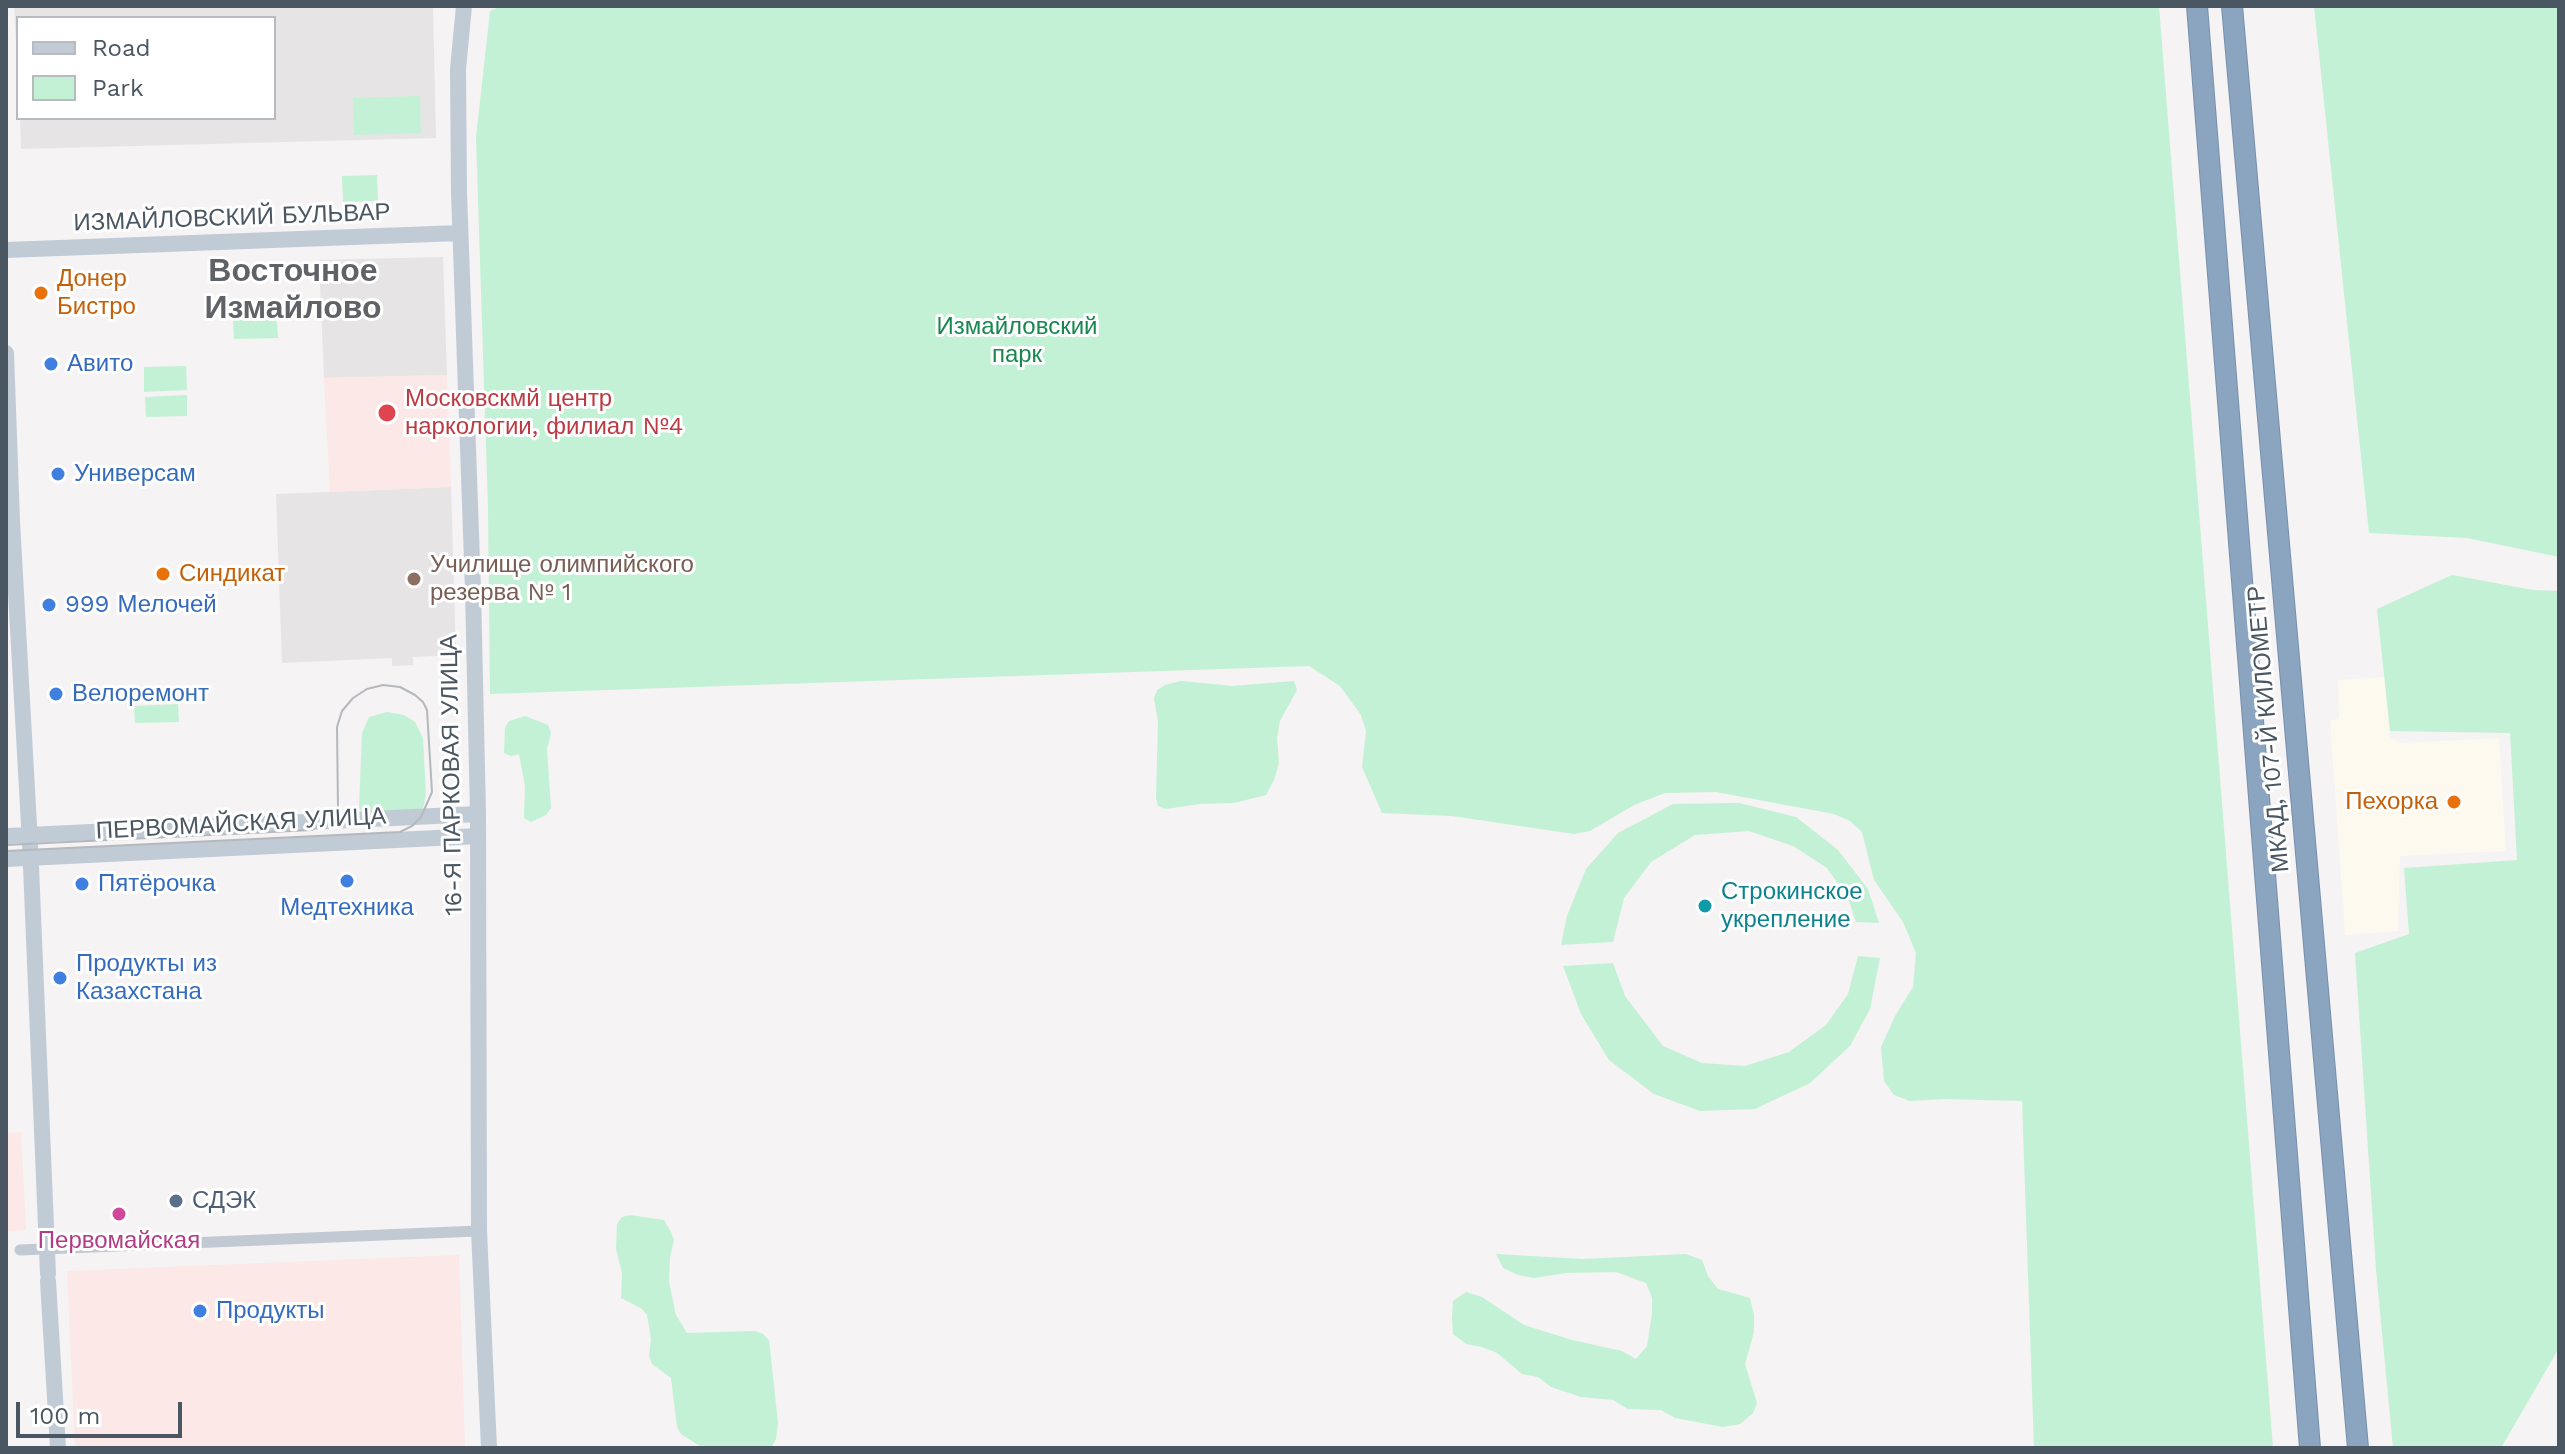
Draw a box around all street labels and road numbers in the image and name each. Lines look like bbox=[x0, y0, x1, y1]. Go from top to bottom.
street label: ИЗМАЙЛОВСКИЙ БУЛЬВАР bbox=[73, 198, 391, 238]
street label: МКАД, 107-Й КИЛОМЕТР bbox=[2242, 584, 2296, 874]
street label: 16-Я ПАРКОВАЯ УЛИЦА bbox=[435, 634, 469, 916]
street label: ПЕРВОМАЙСКАЯ УЛИЦА bbox=[95, 802, 387, 846]

